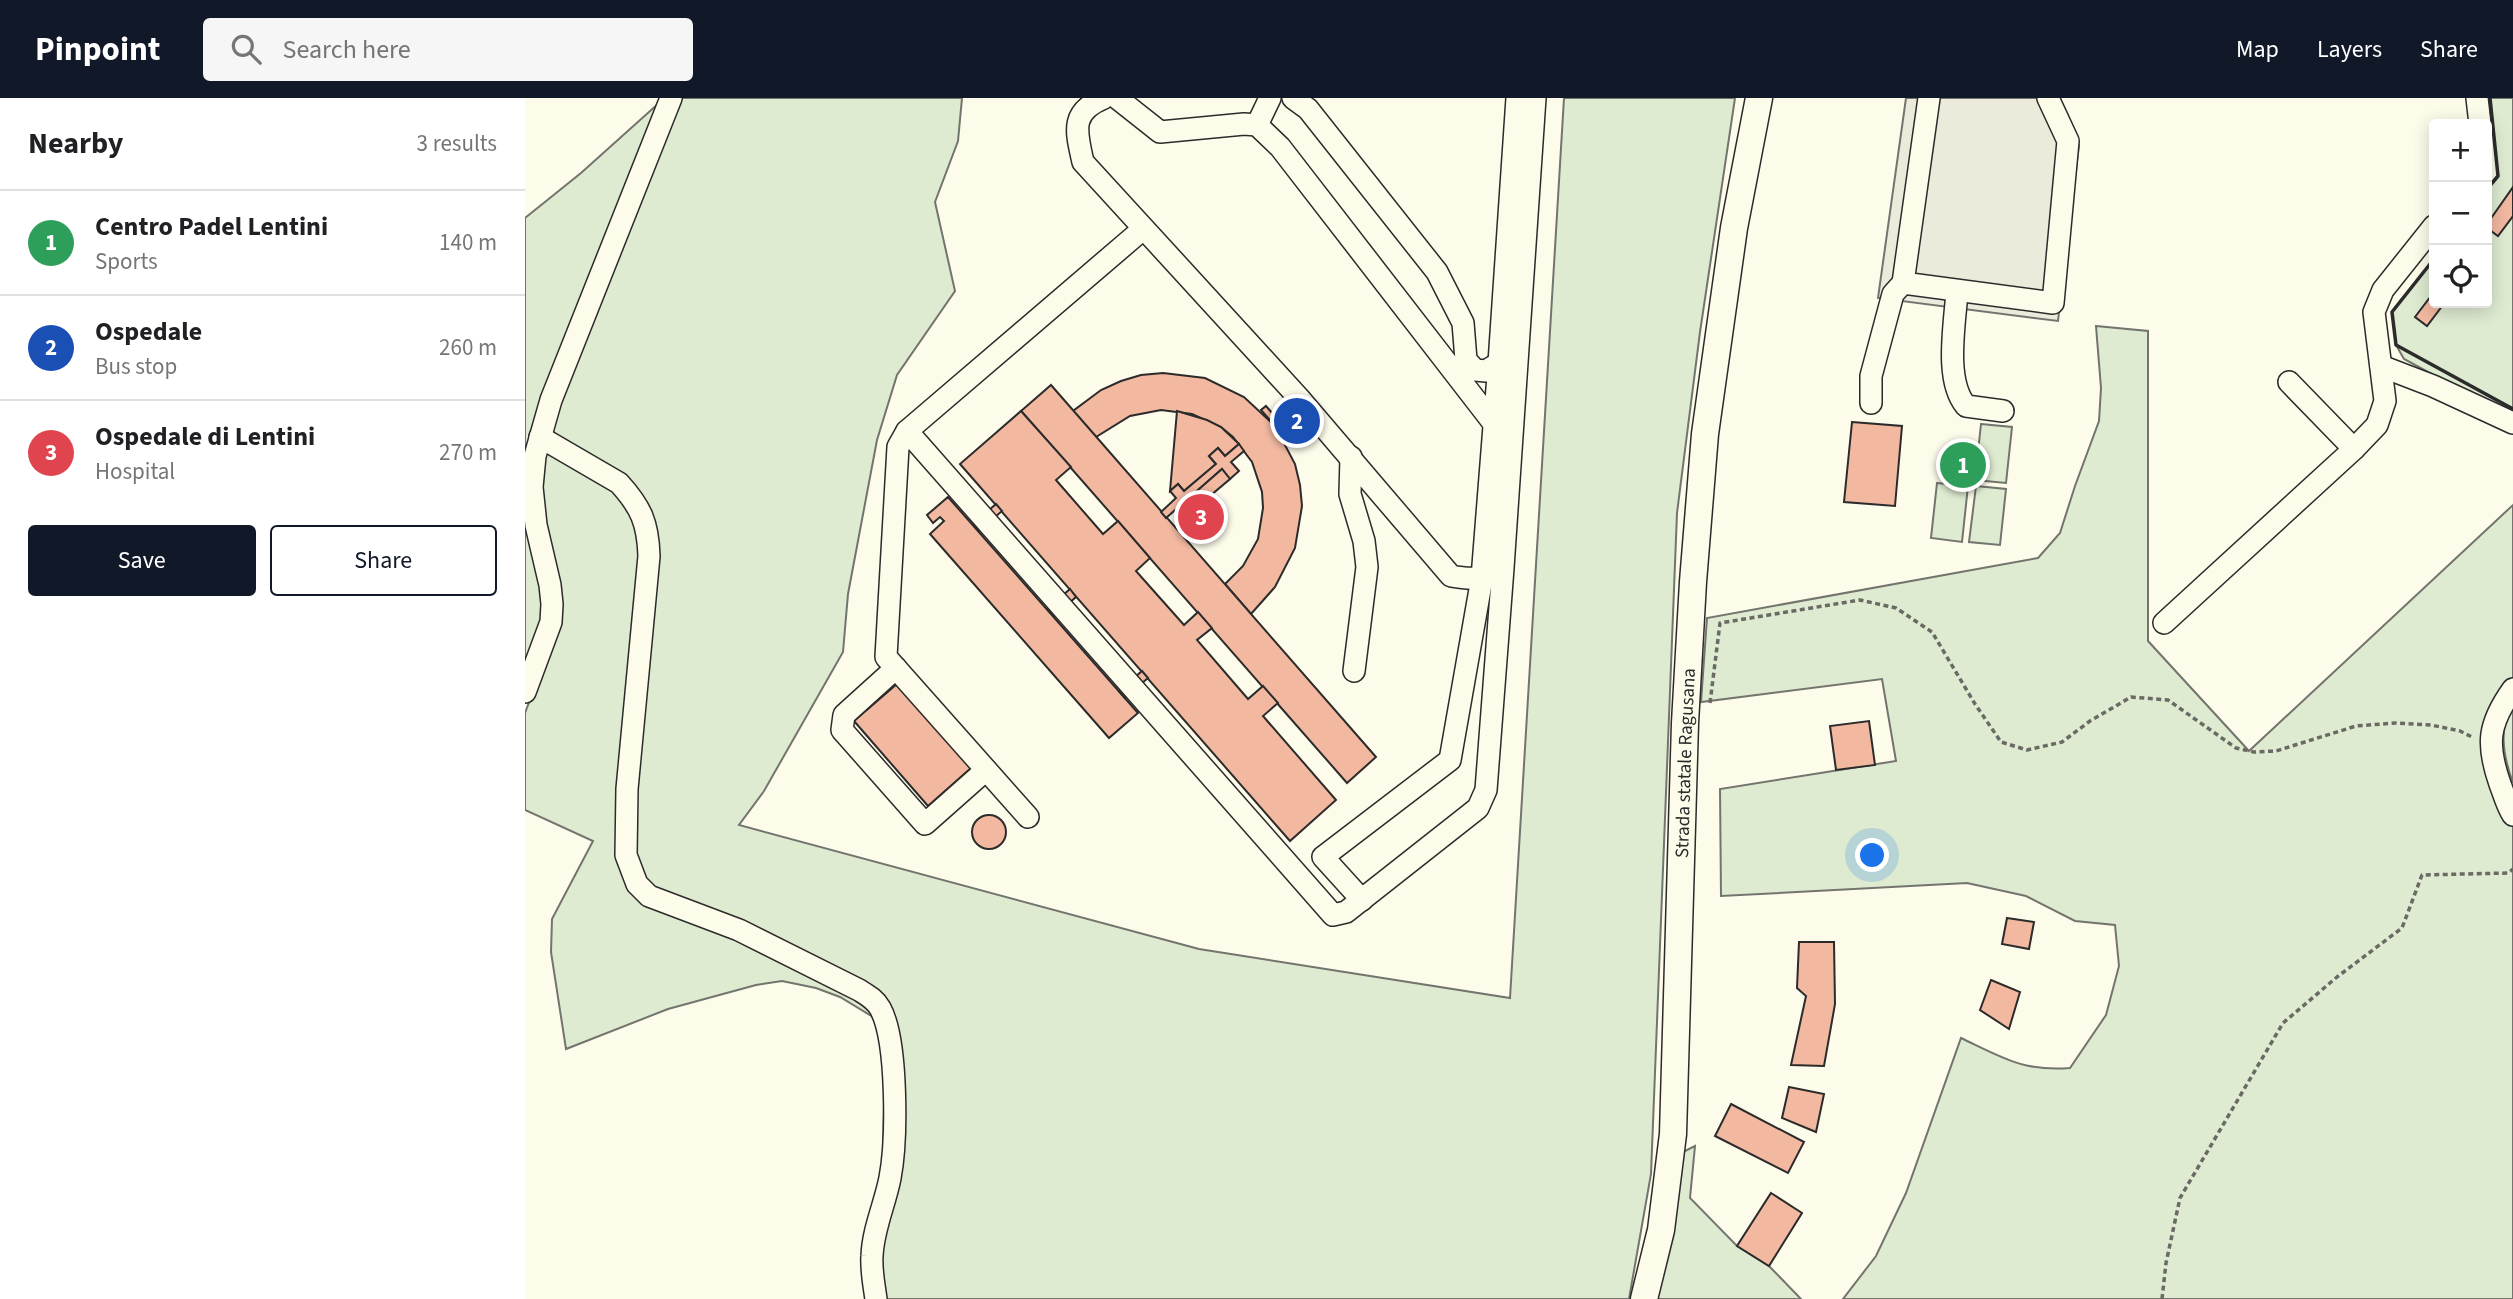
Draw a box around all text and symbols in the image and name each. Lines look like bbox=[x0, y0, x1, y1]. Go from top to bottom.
search box bbox=[203, 18, 693, 81]
text: Pinpoint bbox=[35, 26, 161, 73]
icon: search bbox=[227, 30, 265, 68]
text: Search here bbox=[283, 31, 411, 68]
text: Map bbox=[2236, 32, 2279, 67]
text: Layers bbox=[2317, 32, 2382, 67]
text: Share bbox=[2420, 32, 2478, 67]
map controls bbox=[2429, 119, 2492, 308]
button: + bbox=[2429, 119, 2492, 182]
text: Nearby bbox=[28, 122, 123, 165]
text: 3 results bbox=[417, 127, 497, 160]
button: − bbox=[2429, 182, 2492, 245]
text: Centro Padel Lentini bbox=[95, 208, 328, 245]
text: 1 bbox=[45, 226, 57, 259]
text: 140 m bbox=[439, 226, 497, 259]
text: Sports bbox=[95, 245, 158, 278]
button: locate bbox=[2429, 245, 2492, 308]
text: Ospedale bbox=[95, 313, 202, 350]
text: 2 bbox=[45, 331, 57, 364]
text: 260 m bbox=[439, 331, 497, 364]
text: Bus stop bbox=[95, 350, 177, 383]
pin: 2 bbox=[1274, 395, 1320, 447]
text: Ospedale di Lentini bbox=[95, 418, 315, 455]
text: 3 bbox=[45, 436, 57, 469]
text: 270 m bbox=[439, 436, 497, 469]
pin: 1 bbox=[1940, 439, 1986, 491]
text: Hospital bbox=[95, 455, 175, 488]
pin: 3 bbox=[1178, 491, 1224, 543]
button: Save bbox=[28, 525, 256, 596]
button: Share bbox=[270, 525, 497, 596]
street label: Strada statale Ragusana bbox=[1669, 667, 1703, 858]
your location bbox=[1855, 838, 1889, 872]

